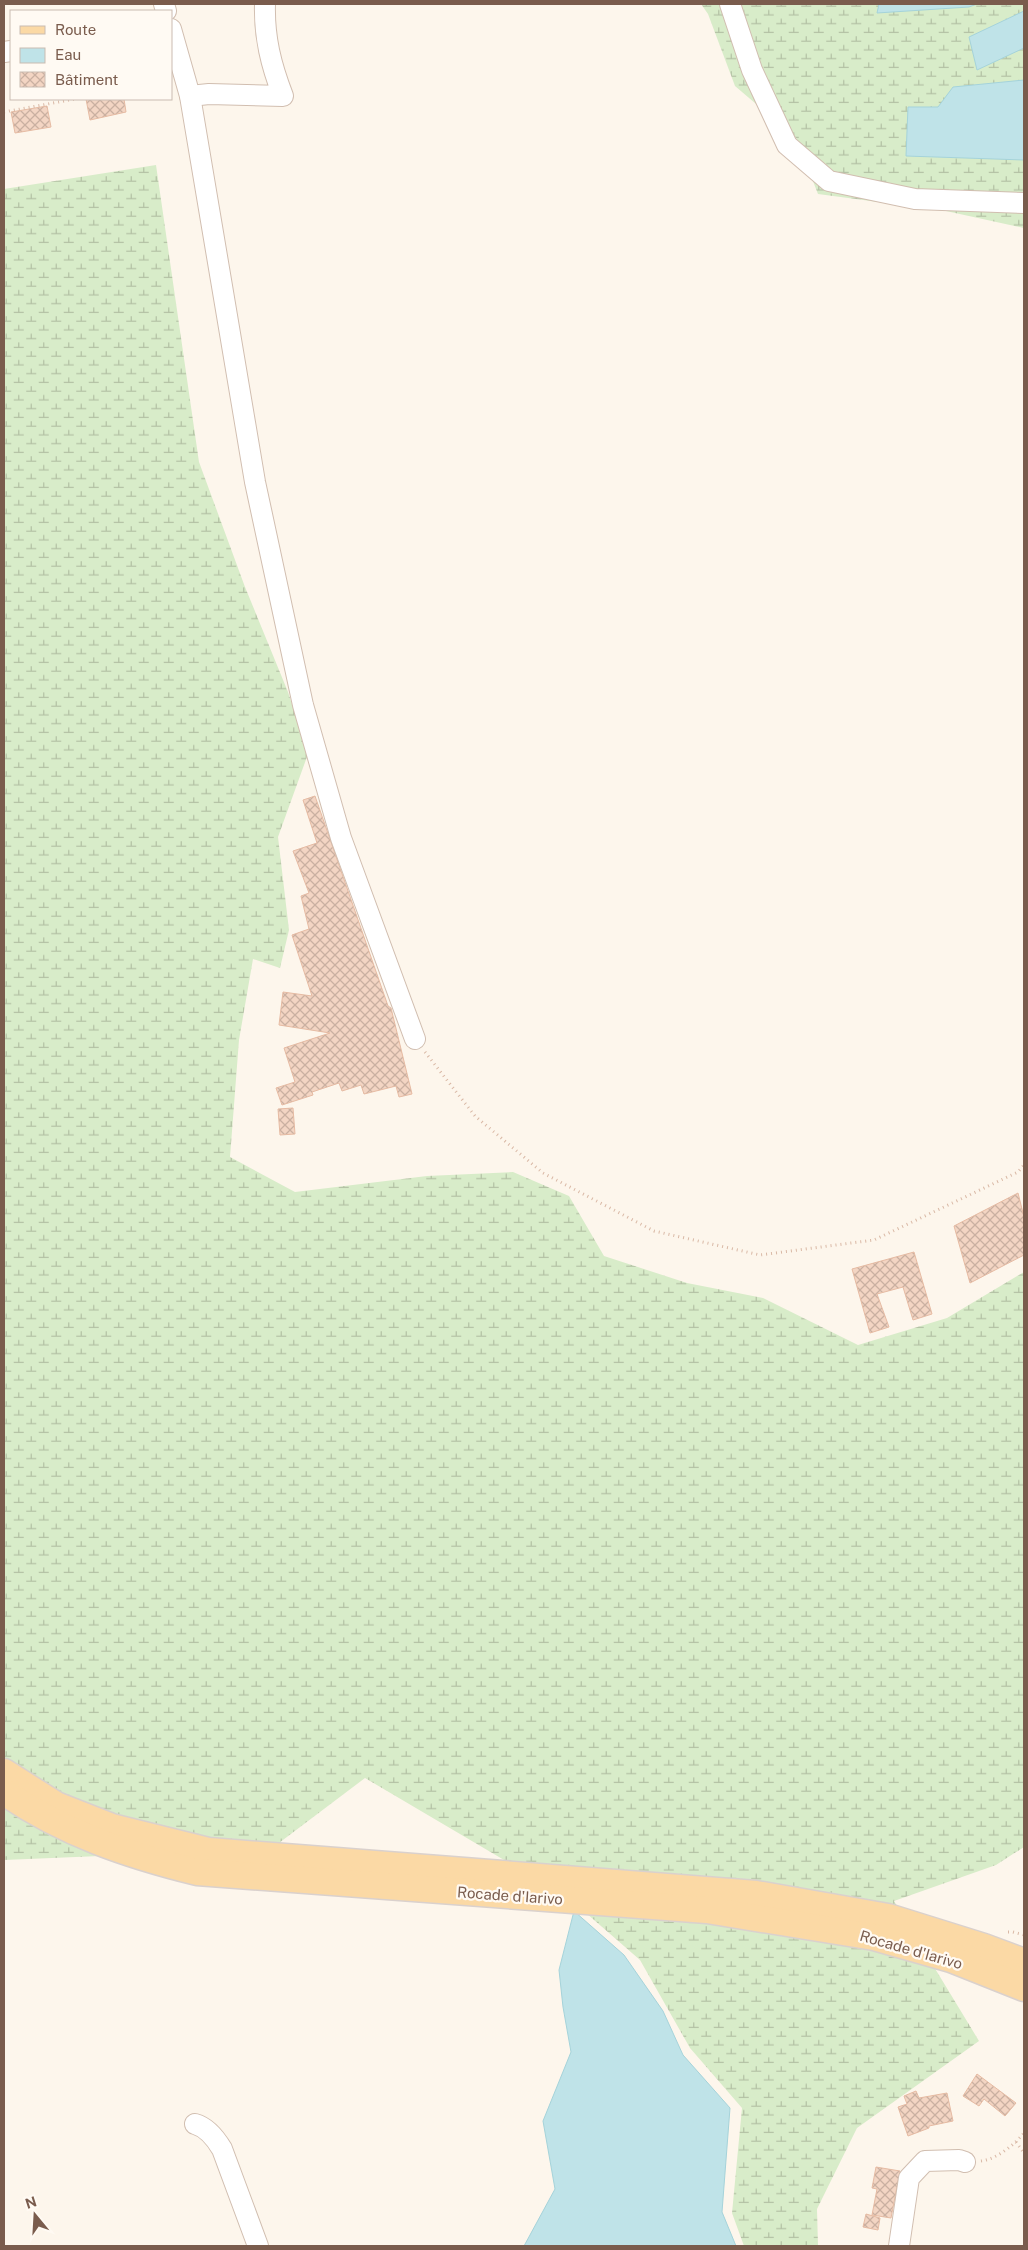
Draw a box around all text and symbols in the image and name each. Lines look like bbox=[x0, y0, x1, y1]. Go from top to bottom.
legend bbox=[10, 10, 172, 100]
text: Route bbox=[55, 21, 96, 38]
text: Eau bbox=[55, 46, 81, 63]
text: Bâtiment bbox=[55, 71, 118, 88]
street label: Rocade d'Iarivo bbox=[457, 1883, 564, 1908]
street label: Rocade d'Iarivo bbox=[858, 1927, 964, 1972]
north arrow bbox=[10, 2190, 60, 2240]
text: N bbox=[23, 2193, 39, 2212]

